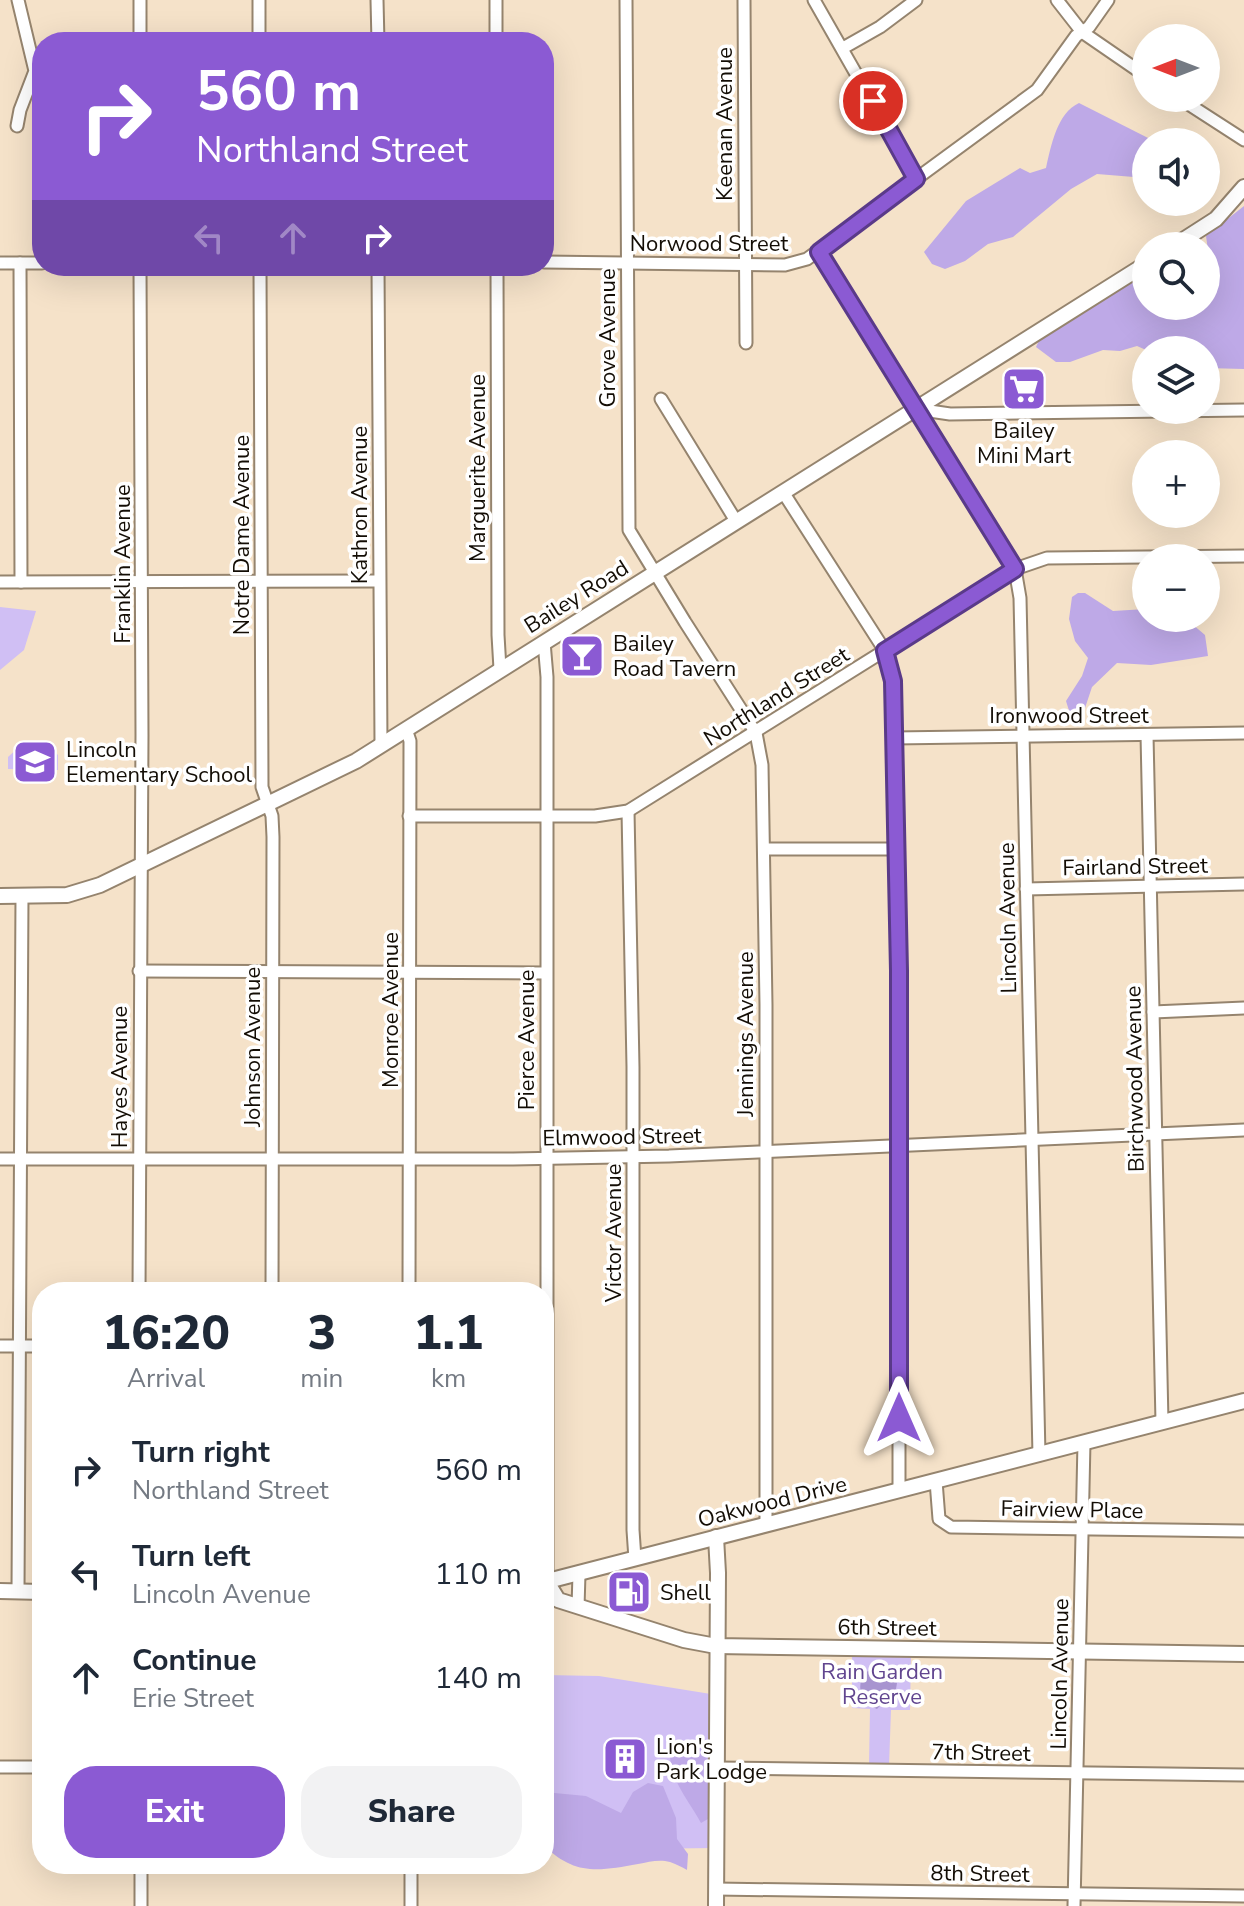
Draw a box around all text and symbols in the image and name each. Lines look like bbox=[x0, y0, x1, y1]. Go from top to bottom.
north arrow bbox=[1132, 24, 1220, 112]
map controls bbox=[1132, 24, 1220, 632]
street label: Keenan Avenue bbox=[710, 47, 740, 201]
text: 560 m bbox=[196, 53, 361, 130]
icon: right bbox=[64, 64, 168, 168]
pin bbox=[839, 67, 907, 135]
icon: arrive bbox=[851, 79, 895, 123]
text: Northland Street bbox=[196, 126, 468, 175]
button: sound bbox=[1132, 128, 1220, 216]
icon: left bbox=[187, 216, 231, 260]
icon: ahead bbox=[271, 216, 315, 260]
icon: right bbox=[355, 216, 399, 260]
street label: Norwood Street bbox=[630, 229, 788, 259]
button: search bbox=[1132, 232, 1220, 320]
street label: Grove Avenue bbox=[593, 268, 623, 408]
button: layers bbox=[1132, 336, 1220, 424]
supermarket icon: Bailey Mini Mart bbox=[1000, 365, 1048, 413]
street label: Marguerite Avenue bbox=[463, 374, 493, 562]
place label: Bailey Mini Mart bbox=[977, 416, 1071, 471]
street label: Kathron Avenue bbox=[345, 426, 375, 584]
street label: Notre Dame Avenue bbox=[227, 435, 257, 635]
button: + bbox=[1132, 440, 1220, 528]
street label: Franklin Avenue bbox=[108, 484, 138, 644]
button: − bbox=[1132, 544, 1220, 632]
street label: Bailey Road bbox=[519, 553, 634, 641]
place label: Bailey Road Tavern bbox=[613, 629, 736, 684]
bar icon: Bailey Road Tavern bbox=[558, 632, 606, 680]
street label: Northland Street bbox=[698, 640, 855, 754]
street label: Ironwood Street bbox=[989, 701, 1149, 731]
place label: Lincoln Elementary School bbox=[66, 735, 252, 790]
school or university icon: Lincoln Elementary School bbox=[11, 738, 59, 786]
street label: Lincoln Avenue bbox=[992, 842, 1024, 994]
street label: Fairland Street bbox=[1062, 851, 1208, 883]
street label: Monroe Avenue bbox=[376, 932, 406, 1088]
street label: Jennings Avenue bbox=[731, 951, 761, 1118]
street label: Johnson Avenue bbox=[238, 967, 268, 1128]
street label: Pierce Avenue bbox=[512, 970, 542, 1110]
street label: Birchwood Avenue bbox=[1118, 986, 1152, 1172]
street label: Hayes Avenue bbox=[105, 1006, 135, 1148]
street label: Elmwood Street bbox=[542, 1121, 702, 1153]
street label: Victor Avenue bbox=[599, 1164, 629, 1303]
text: 16:20 bbox=[102, 1300, 230, 1366]
text: 3 bbox=[307, 1300, 336, 1366]
text: 1.1 bbox=[414, 1300, 484, 1366]
text: Arrival bbox=[127, 1361, 205, 1396]
text: min bbox=[300, 1361, 343, 1396]
text: km bbox=[431, 1361, 466, 1396]
position arrow bbox=[857, 1376, 941, 1460]
text: Turn right bbox=[132, 1432, 270, 1473]
icon: right bbox=[64, 1448, 108, 1492]
text: 560 m bbox=[435, 1450, 522, 1491]
street label: Oakwood Drive bbox=[695, 1469, 850, 1535]
text: Northland Street bbox=[132, 1473, 329, 1508]
street label: Fairview Place bbox=[1000, 1494, 1144, 1526]
text: Turn left bbox=[132, 1536, 250, 1577]
icon: left bbox=[64, 1552, 108, 1596]
text: 110 m bbox=[435, 1554, 522, 1595]
fuel station icon: Shell bbox=[605, 1568, 653, 1616]
text: Lincoln Avenue bbox=[132, 1577, 311, 1612]
place label: Shell bbox=[660, 1578, 711, 1608]
street label: Lincoln Avenue bbox=[1044, 1598, 1076, 1750]
street label: 6th Street bbox=[837, 1612, 937, 1644]
text: Continue bbox=[132, 1640, 257, 1681]
icon: ahead bbox=[64, 1656, 108, 1700]
park label: Rain Garden Reserve bbox=[821, 1657, 943, 1712]
text: 140 m bbox=[435, 1658, 522, 1699]
text: Erie Street bbox=[132, 1681, 254, 1716]
place label: Lion's Park Lodge bbox=[656, 1732, 767, 1787]
building icon: Lion's Park Lodge bbox=[601, 1735, 649, 1783]
street label: 7th Street bbox=[931, 1737, 1031, 1769]
button: Exit bbox=[64, 1766, 285, 1858]
button: Share bbox=[301, 1766, 522, 1858]
street label: 8th Street bbox=[930, 1858, 1030, 1890]

